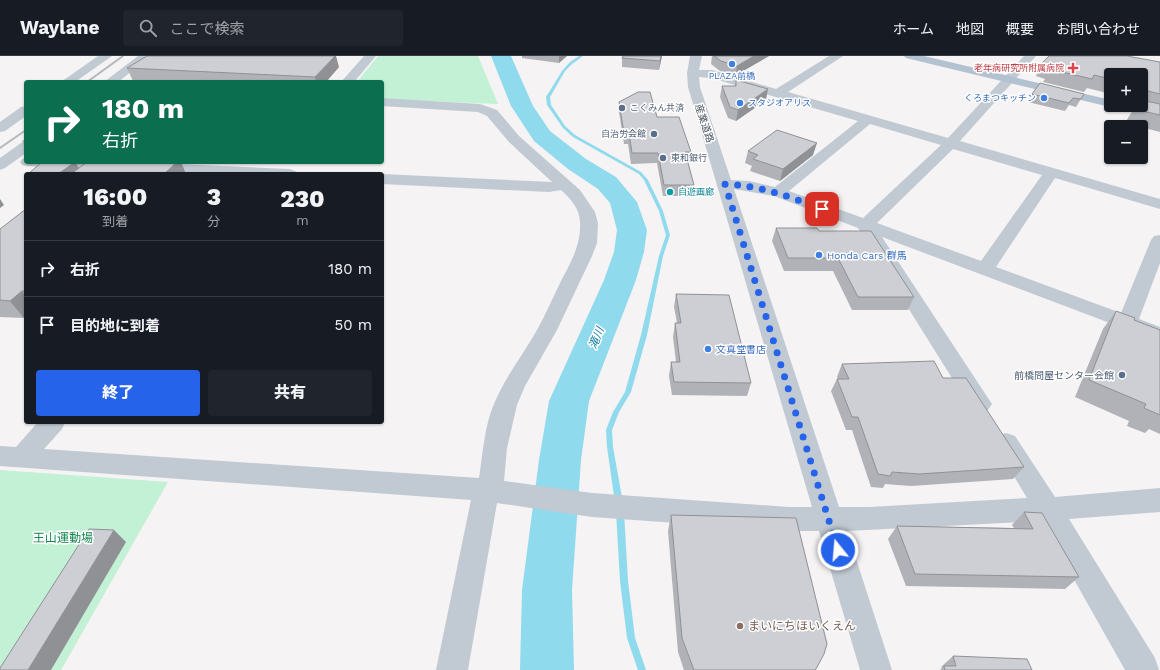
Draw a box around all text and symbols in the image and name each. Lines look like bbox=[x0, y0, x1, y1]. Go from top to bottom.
search box bbox=[123, 10, 403, 46]
text: Waylane bbox=[20, 16, 99, 39]
icon: search bbox=[137, 17, 159, 39]
text: ここで検索 bbox=[169, 20, 244, 38]
text: ホーム bbox=[892, 21, 934, 37]
text: 地図 bbox=[956, 21, 984, 37]
text: 概要 bbox=[1006, 21, 1034, 37]
text: お問い合わせ bbox=[1056, 21, 1140, 37]
marker: PLAZA前橋 bbox=[727, 59, 737, 69]
marker: 老年病研究所附属病院 bbox=[1067, 62, 1079, 74]
place label: 老年病研究所附属病院 bbox=[974, 63, 1064, 73]
map controls bbox=[1104, 68, 1148, 164]
button: + bbox=[1104, 68, 1148, 112]
place label: PLAZA前橋 bbox=[709, 71, 755, 81]
text: 180 m bbox=[102, 92, 184, 125]
place label: くろまつキッチン bbox=[964, 93, 1036, 103]
marker: くろまつキッチン bbox=[1039, 93, 1049, 103]
icon: right bbox=[36, 96, 88, 148]
marker: スタジオアリス bbox=[735, 98, 745, 108]
place label: スタジオアリス bbox=[748, 98, 811, 108]
street label: 産業道路 bbox=[693, 102, 716, 144]
marker: こくみん共済 bbox=[617, 103, 627, 113]
place label: こくみん共済 bbox=[630, 103, 684, 113]
button: − bbox=[1104, 120, 1148, 164]
place label: 自治労会館 bbox=[601, 129, 646, 139]
marker: 自治労会館 bbox=[649, 129, 659, 139]
text: 右折 bbox=[102, 130, 138, 151]
marker: 東和銀行 bbox=[658, 153, 668, 163]
place label: 東和銀行 bbox=[671, 153, 707, 163]
text: 16:00 bbox=[83, 183, 147, 211]
text: 3 bbox=[207, 183, 221, 211]
text: 230 bbox=[280, 185, 325, 213]
marker: 自遊画廊 bbox=[665, 187, 675, 197]
place label: 自遊画廊 bbox=[678, 187, 714, 197]
pin bbox=[805, 192, 839, 226]
icon: arrive bbox=[811, 198, 833, 220]
text: m bbox=[296, 213, 309, 228]
text: 到着 bbox=[102, 214, 128, 229]
text: 分 bbox=[207, 214, 220, 229]
marker: Honda Cars 群馬 bbox=[814, 250, 824, 260]
place label: Honda Cars 群馬 bbox=[827, 250, 907, 261]
icon: right bbox=[36, 258, 58, 280]
text: 180 m bbox=[328, 260, 372, 278]
text: 右折 bbox=[70, 261, 100, 279]
icon: arrive bbox=[36, 314, 58, 336]
text: 50 m bbox=[335, 316, 372, 334]
text: 目的地に到着 bbox=[70, 317, 160, 335]
water label: 滝川 bbox=[586, 325, 607, 351]
marker: 文真堂書店 bbox=[703, 344, 713, 354]
place label: 文真堂書店 bbox=[716, 344, 766, 355]
button: 終了 bbox=[36, 370, 200, 416]
button: 共有 bbox=[208, 370, 372, 416]
place label: 前橋問屋センター会館 bbox=[1014, 370, 1114, 381]
marker: 前橋問屋センター会館 bbox=[1117, 370, 1127, 380]
position arrow bbox=[817, 529, 859, 571]
park label: 王山運動場 bbox=[33, 531, 93, 545]
place label: まいにちほいくえん bbox=[748, 619, 856, 633]
marker: まいにちほいくえん bbox=[735, 621, 745, 631]

